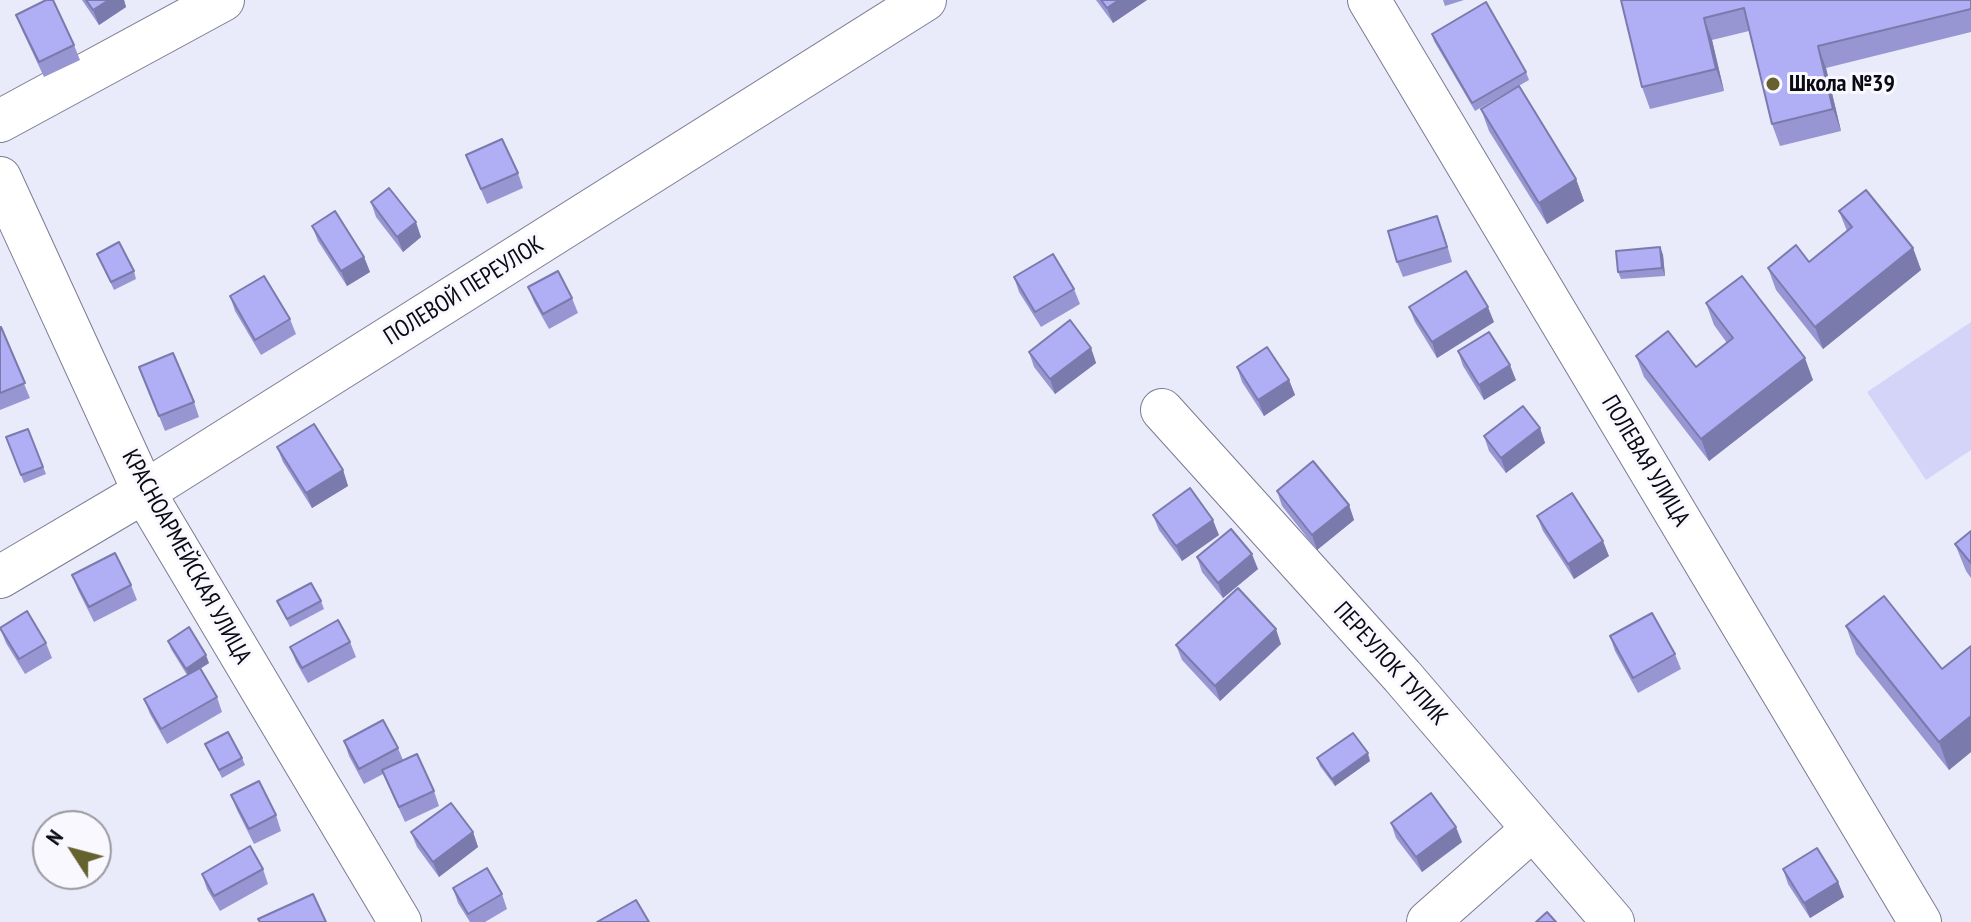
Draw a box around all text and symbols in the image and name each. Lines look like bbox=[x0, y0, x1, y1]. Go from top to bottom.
place label: Школа №39 bbox=[1789, 70, 1895, 98]
marker: Школа №39 bbox=[1764, 75, 1782, 93]
street label: ПОЛЕВОЙ ПЕРЕУЛОК bbox=[379, 230, 549, 352]
street label: ПОЛЕВАЯ УЛИЦА bbox=[1595, 390, 1695, 532]
street label: КРАСНОАРМЕЙСКАЯ УЛИЦА bbox=[115, 445, 257, 669]
street label: ПЕРЕУЛОК ТУПИК bbox=[1327, 596, 1453, 732]
north arrow bbox=[32, 810, 112, 890]
text: N bbox=[39, 824, 69, 850]

